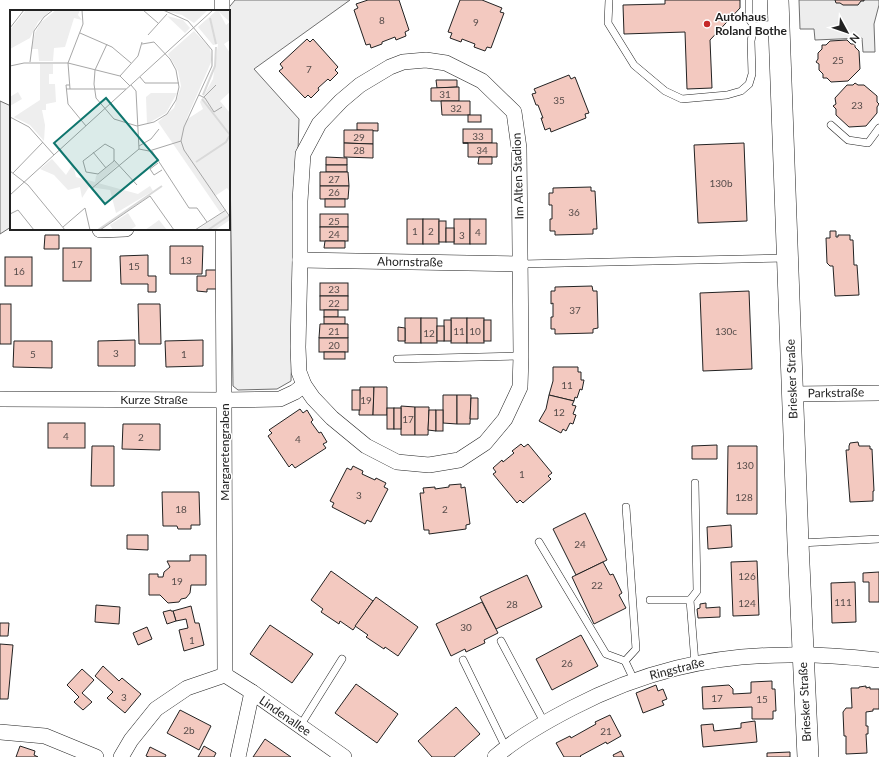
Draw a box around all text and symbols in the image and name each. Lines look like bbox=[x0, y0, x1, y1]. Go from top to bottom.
place label: Autohaus Roland Bothe bbox=[714, 9, 788, 38]
inset map bbox=[10, 10, 230, 230]
north arrow bbox=[827, 12, 867, 52]
house number: 8 bbox=[379, 14, 385, 26]
house number: 9 bbox=[473, 16, 479, 28]
marker: Autohaus Roland Bothe bbox=[702, 19, 712, 29]
text: N bbox=[847, 31, 863, 46]
house number: 25 bbox=[832, 54, 844, 66]
house number: 7 bbox=[306, 63, 312, 75]
house number: 31 bbox=[439, 88, 451, 100]
house number: 35 bbox=[553, 94, 565, 106]
house number: 23 bbox=[851, 99, 863, 111]
house number: 32 bbox=[450, 102, 462, 114]
house number: 33 bbox=[472, 130, 484, 142]
house number: 29 bbox=[353, 131, 365, 143]
street label: Im Alten Stadion bbox=[508, 132, 527, 220]
house number: 28 bbox=[353, 144, 365, 156]
house number: 34 bbox=[476, 144, 488, 156]
house number: 27 bbox=[328, 173, 340, 185]
house number: 130b bbox=[709, 177, 733, 189]
house number: 26 bbox=[328, 186, 340, 198]
house number: 36 bbox=[568, 206, 580, 218]
house number: 25 bbox=[328, 215, 340, 227]
house number: 1 bbox=[412, 225, 418, 237]
house number: 2 bbox=[428, 225, 434, 237]
house number: 4 bbox=[475, 226, 481, 238]
house number: 24 bbox=[328, 228, 340, 240]
house number: 3 bbox=[459, 229, 465, 241]
street label: Ahornstraße bbox=[377, 253, 443, 270]
house number: 13 bbox=[180, 254, 192, 266]
house number: 17 bbox=[71, 258, 83, 270]
house number: 15 bbox=[128, 260, 140, 272]
house number: 16 bbox=[13, 265, 25, 277]
house number: 23 bbox=[328, 283, 340, 295]
house number: 22 bbox=[328, 297, 340, 309]
house number: 37 bbox=[569, 304, 581, 316]
house number: 21 bbox=[328, 325, 340, 337]
house number: 11 bbox=[453, 325, 465, 337]
house number: 10 bbox=[469, 325, 481, 337]
house number: 130c bbox=[715, 325, 737, 337]
house number: 12 bbox=[423, 327, 435, 339]
house number: 20 bbox=[328, 339, 340, 351]
street label: Briesker Straße bbox=[783, 339, 800, 419]
house number: 3 bbox=[113, 347, 119, 359]
house number: 5 bbox=[30, 348, 36, 360]
house number: 1 bbox=[181, 348, 187, 360]
house number: 11 bbox=[561, 379, 573, 391]
street label: Parkstraße bbox=[808, 385, 864, 400]
street label: Kurze Straße bbox=[120, 392, 188, 407]
house number: 19 bbox=[360, 394, 372, 406]
street label: Margaretengraben bbox=[217, 403, 232, 501]
house number: 12 bbox=[553, 406, 565, 418]
house number: 17 bbox=[402, 413, 414, 425]
house number: 4 bbox=[63, 430, 69, 442]
house number: 2 bbox=[138, 431, 144, 443]
house number: 4 bbox=[295, 433, 301, 445]
house number: 130 bbox=[736, 459, 754, 471]
house number: 1 bbox=[519, 468, 525, 480]
house number: 3 bbox=[356, 489, 362, 501]
house number: 128 bbox=[735, 491, 753, 503]
house number: 18 bbox=[175, 503, 187, 515]
house number: 2 bbox=[442, 503, 448, 515]
house number: 24 bbox=[574, 538, 586, 550]
house number: 126 bbox=[738, 570, 756, 582]
house number: 19 bbox=[171, 575, 183, 587]
house number: 22 bbox=[591, 579, 603, 591]
house number: 111 bbox=[834, 596, 852, 608]
house number: 124 bbox=[738, 597, 756, 609]
house number: 28 bbox=[506, 598, 518, 610]
house number: 30 bbox=[460, 621, 472, 633]
house number: 1 bbox=[189, 634, 195, 646]
street label: Ringstraße bbox=[648, 654, 706, 683]
house number: 26 bbox=[561, 657, 573, 669]
street label: Briesker Straße bbox=[795, 662, 814, 742]
house number: 3 bbox=[121, 691, 127, 703]
street label: Lindenallee bbox=[256, 692, 314, 739]
house number: 17 bbox=[711, 692, 723, 704]
house number: 15 bbox=[756, 693, 768, 705]
house number: 2b bbox=[183, 724, 195, 736]
house number: 21 bbox=[600, 725, 612, 737]

